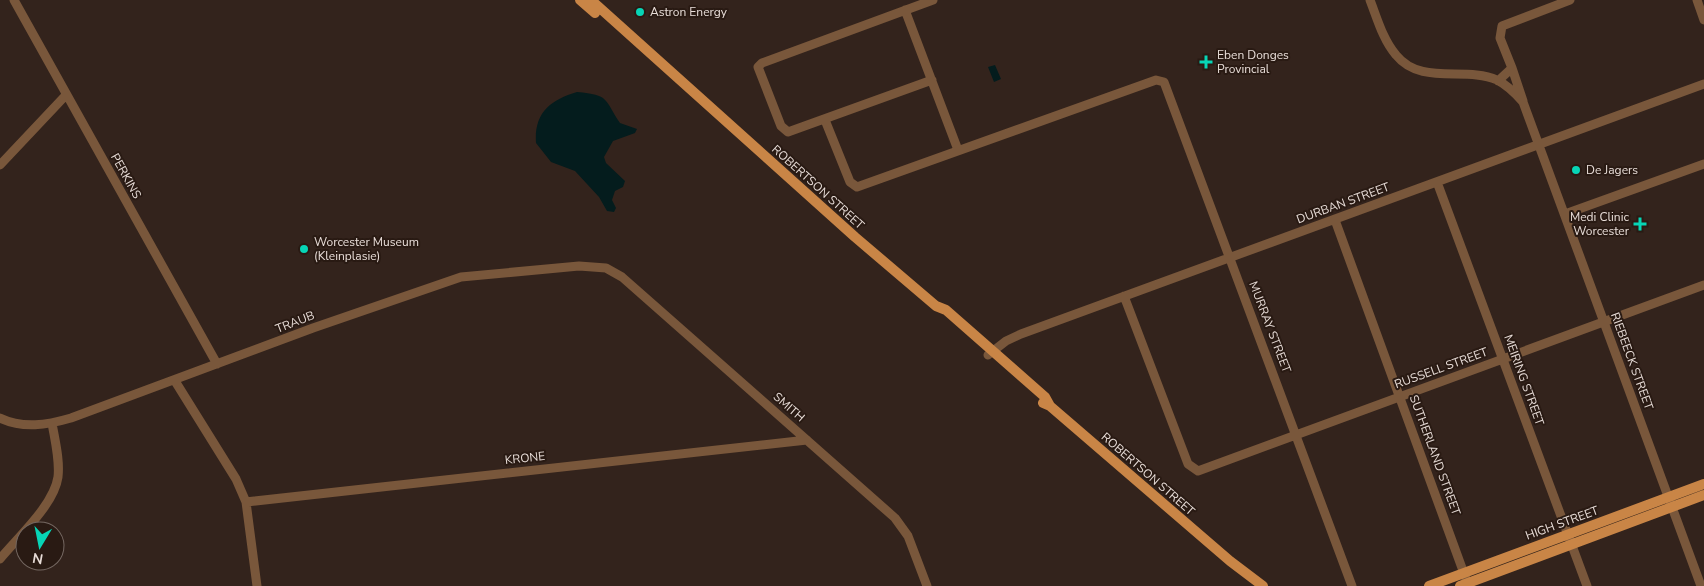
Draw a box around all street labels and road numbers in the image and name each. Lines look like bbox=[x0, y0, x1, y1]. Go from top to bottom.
street label: ROBERTSON STREET bbox=[768, 141, 868, 233]
street label: PERKINS bbox=[107, 150, 145, 202]
street label: DURBAN STREET bbox=[1294, 178, 1392, 227]
street label: MURRAY STREET bbox=[1245, 279, 1295, 376]
street label: TRAUB bbox=[273, 307, 317, 337]
street label: RIEBEECK STREET bbox=[1607, 310, 1657, 413]
street label: MEIRING STREET bbox=[1500, 332, 1548, 428]
street label: RUSSELL STREET bbox=[1392, 343, 1491, 392]
street label: SMITH bbox=[770, 389, 808, 425]
street label: SUTHERLAND STREET bbox=[1406, 393, 1464, 518]
street label: ROBERTSON STREET bbox=[1098, 429, 1199, 520]
street label: KRONE bbox=[504, 448, 546, 468]
street label: HIGH STREET bbox=[1523, 502, 1601, 544]

